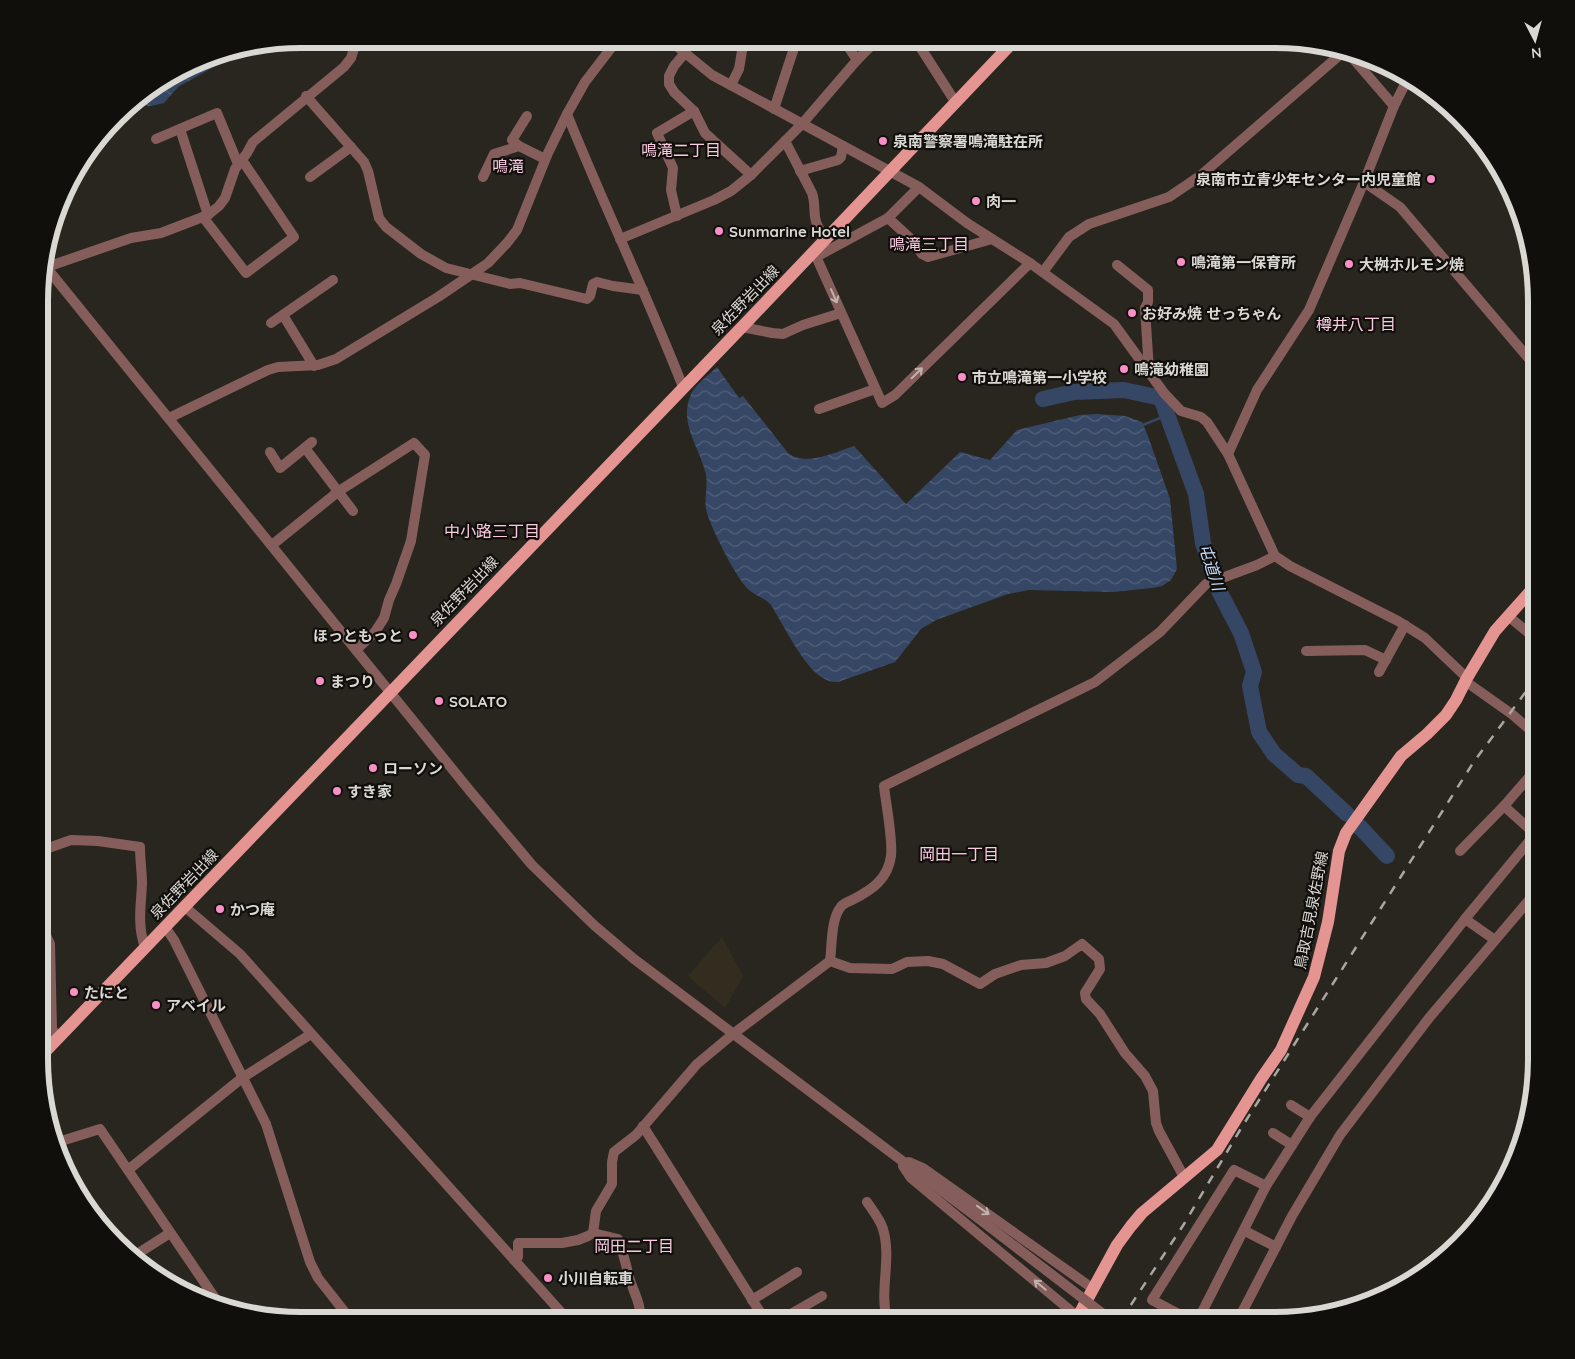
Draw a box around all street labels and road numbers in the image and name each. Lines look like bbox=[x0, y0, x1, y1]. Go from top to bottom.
street label: 泉佐野岩出線 bbox=[707, 261, 783, 339]
street label: 泉佐野岩出線 bbox=[426, 552, 502, 630]
street label: 泉佐野岩出線 bbox=[146, 845, 222, 923]
street label: 鳥取吉見泉佐野線 bbox=[1290, 849, 1332, 971]

